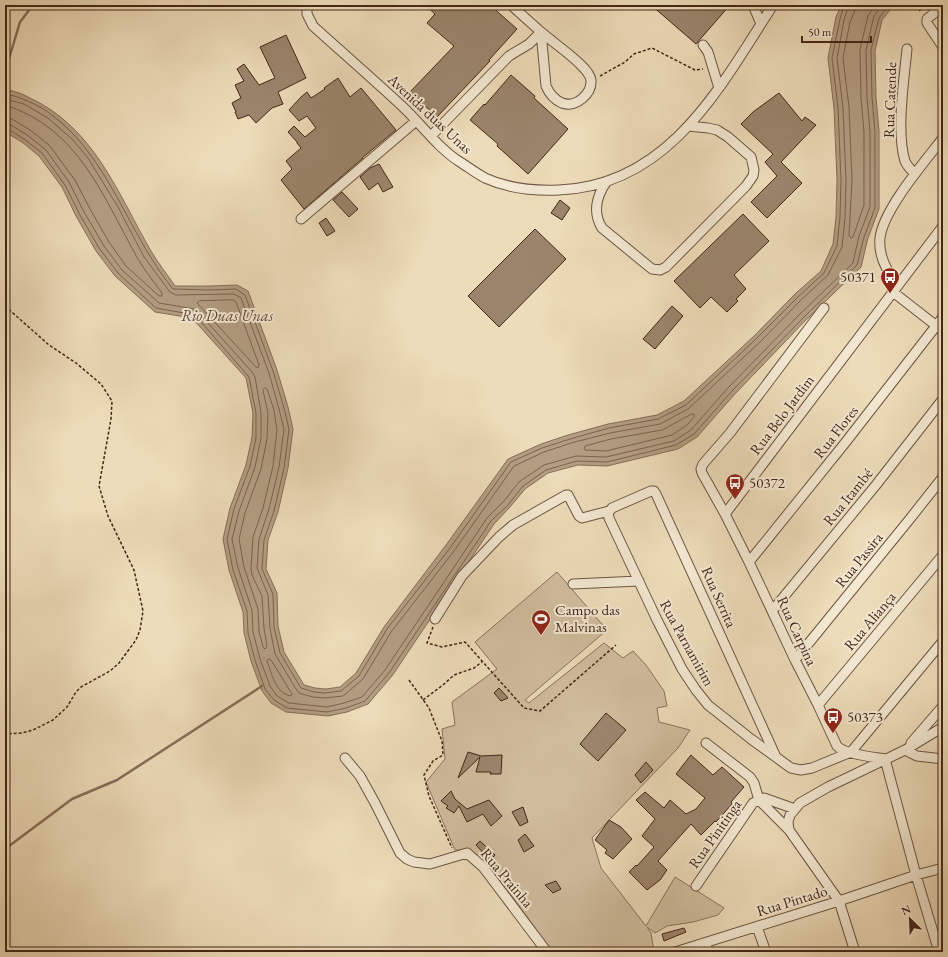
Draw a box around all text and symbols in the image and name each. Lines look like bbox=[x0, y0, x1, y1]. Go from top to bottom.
scale bar bbox=[802, 18, 871, 44]
text: 50 m bbox=[808, 24, 832, 40]
street label: Rua Catende bbox=[879, 61, 900, 138]
street label: Avenida duas Unas bbox=[383, 69, 477, 158]
bus stop icon: 50371 bbox=[879, 266, 901, 294]
place label: 50371 bbox=[840, 267, 876, 286]
water label: Rio Duas Unas bbox=[181, 305, 274, 326]
street label: Rua Belo Jardim bbox=[745, 371, 818, 458]
street label: Rua Flores bbox=[809, 401, 862, 462]
street label: Rua Itambé bbox=[819, 464, 877, 529]
bus stop icon: 50372 bbox=[724, 472, 746, 500]
place label: 50372 bbox=[749, 473, 786, 492]
street label: Rua Passira bbox=[831, 528, 887, 591]
street label: Rua Serrita bbox=[698, 563, 741, 630]
street label: Rua Aliança bbox=[840, 587, 900, 654]
street label: Rua Carpina bbox=[773, 593, 822, 669]
street label: Rua Parnamirim bbox=[656, 596, 719, 690]
place label: Campo das Malvinas bbox=[555, 600, 620, 636]
sports icon: Campo das Malvinas bbox=[530, 608, 552, 636]
bus stop icon: 50373 bbox=[822, 706, 844, 734]
place label: 50373 bbox=[847, 707, 883, 726]
street label: Rua Pinitinga bbox=[684, 796, 745, 872]
street label: Rua Prainha bbox=[477, 844, 538, 911]
street label: Rua Pintado bbox=[754, 881, 830, 920]
north arrow bbox=[890, 899, 930, 939]
text: N bbox=[899, 902, 913, 918]

